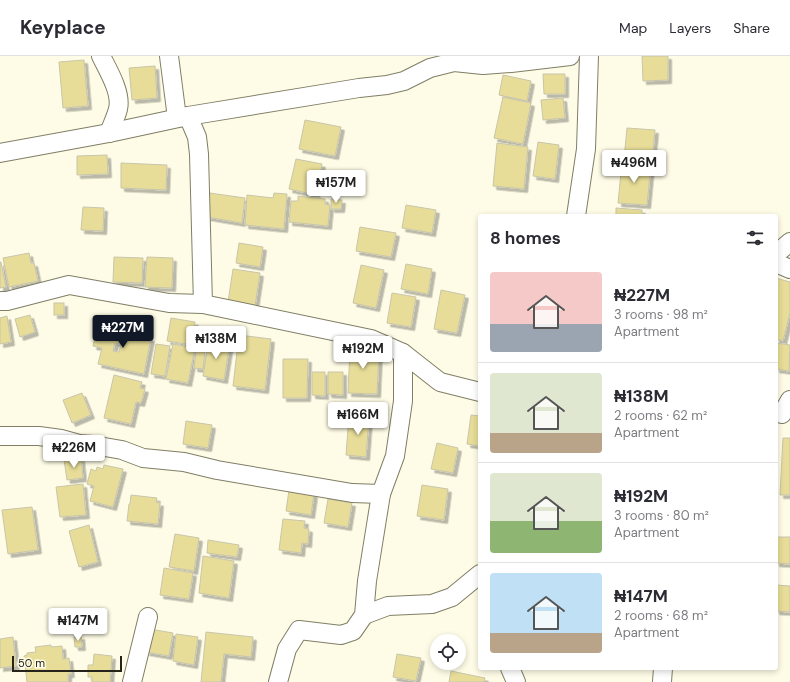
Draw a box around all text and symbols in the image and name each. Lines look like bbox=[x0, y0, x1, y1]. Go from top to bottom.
text: Keyplace bbox=[20, 15, 106, 40]
text: Map bbox=[619, 19, 647, 37]
text: Layers bbox=[669, 19, 711, 37]
text: Share bbox=[733, 19, 770, 37]
pin: ₦496M bbox=[606, 150, 662, 184]
text: ₦496M bbox=[611, 154, 657, 171]
pin: ₦157M bbox=[308, 170, 364, 204]
text: ₦157M bbox=[316, 174, 356, 191]
text: 8 homes bbox=[490, 227, 561, 249]
icon: filters bbox=[744, 227, 766, 249]
text: ₦227M bbox=[614, 284, 670, 306]
icon: home bbox=[522, 288, 570, 336]
text: 3 rooms · 98 m² bbox=[614, 306, 708, 323]
pin: ₦227M bbox=[95, 315, 151, 349]
text: ₦227M bbox=[102, 319, 144, 336]
text: Apartment bbox=[614, 323, 679, 340]
pin: ₦138M bbox=[188, 326, 244, 360]
text: ₦138M bbox=[195, 330, 237, 347]
pin: ₦192M bbox=[335, 336, 391, 370]
text: ₦192M bbox=[342, 340, 384, 357]
text: ₦138M bbox=[614, 385, 669, 407]
icon: home bbox=[522, 389, 570, 437]
pin: ₦166M bbox=[330, 402, 386, 436]
text: ₦166M bbox=[337, 406, 379, 423]
text: 2 rooms · 62 m² bbox=[614, 407, 707, 424]
text: Apartment bbox=[614, 424, 679, 441]
pin: ₦226M bbox=[46, 435, 102, 469]
text: ₦226M bbox=[52, 439, 96, 456]
text: ₦192M bbox=[614, 485, 668, 507]
icon: home bbox=[522, 489, 570, 537]
text: 3 rooms · 80 m² bbox=[614, 507, 709, 524]
text: Apartment bbox=[614, 524, 679, 541]
text: ₦147M bbox=[614, 585, 668, 607]
icon: home bbox=[522, 589, 570, 637]
text: 2 rooms · 68 m² bbox=[614, 607, 708, 624]
pin: ₦147M bbox=[50, 608, 106, 642]
text: ₦147M bbox=[57, 612, 99, 629]
text: Apartment bbox=[614, 624, 679, 641]
map controls bbox=[430, 634, 466, 670]
button: locate bbox=[430, 634, 466, 670]
scale bar bbox=[12, 654, 122, 673]
text: 50 m bbox=[18, 656, 45, 670]

